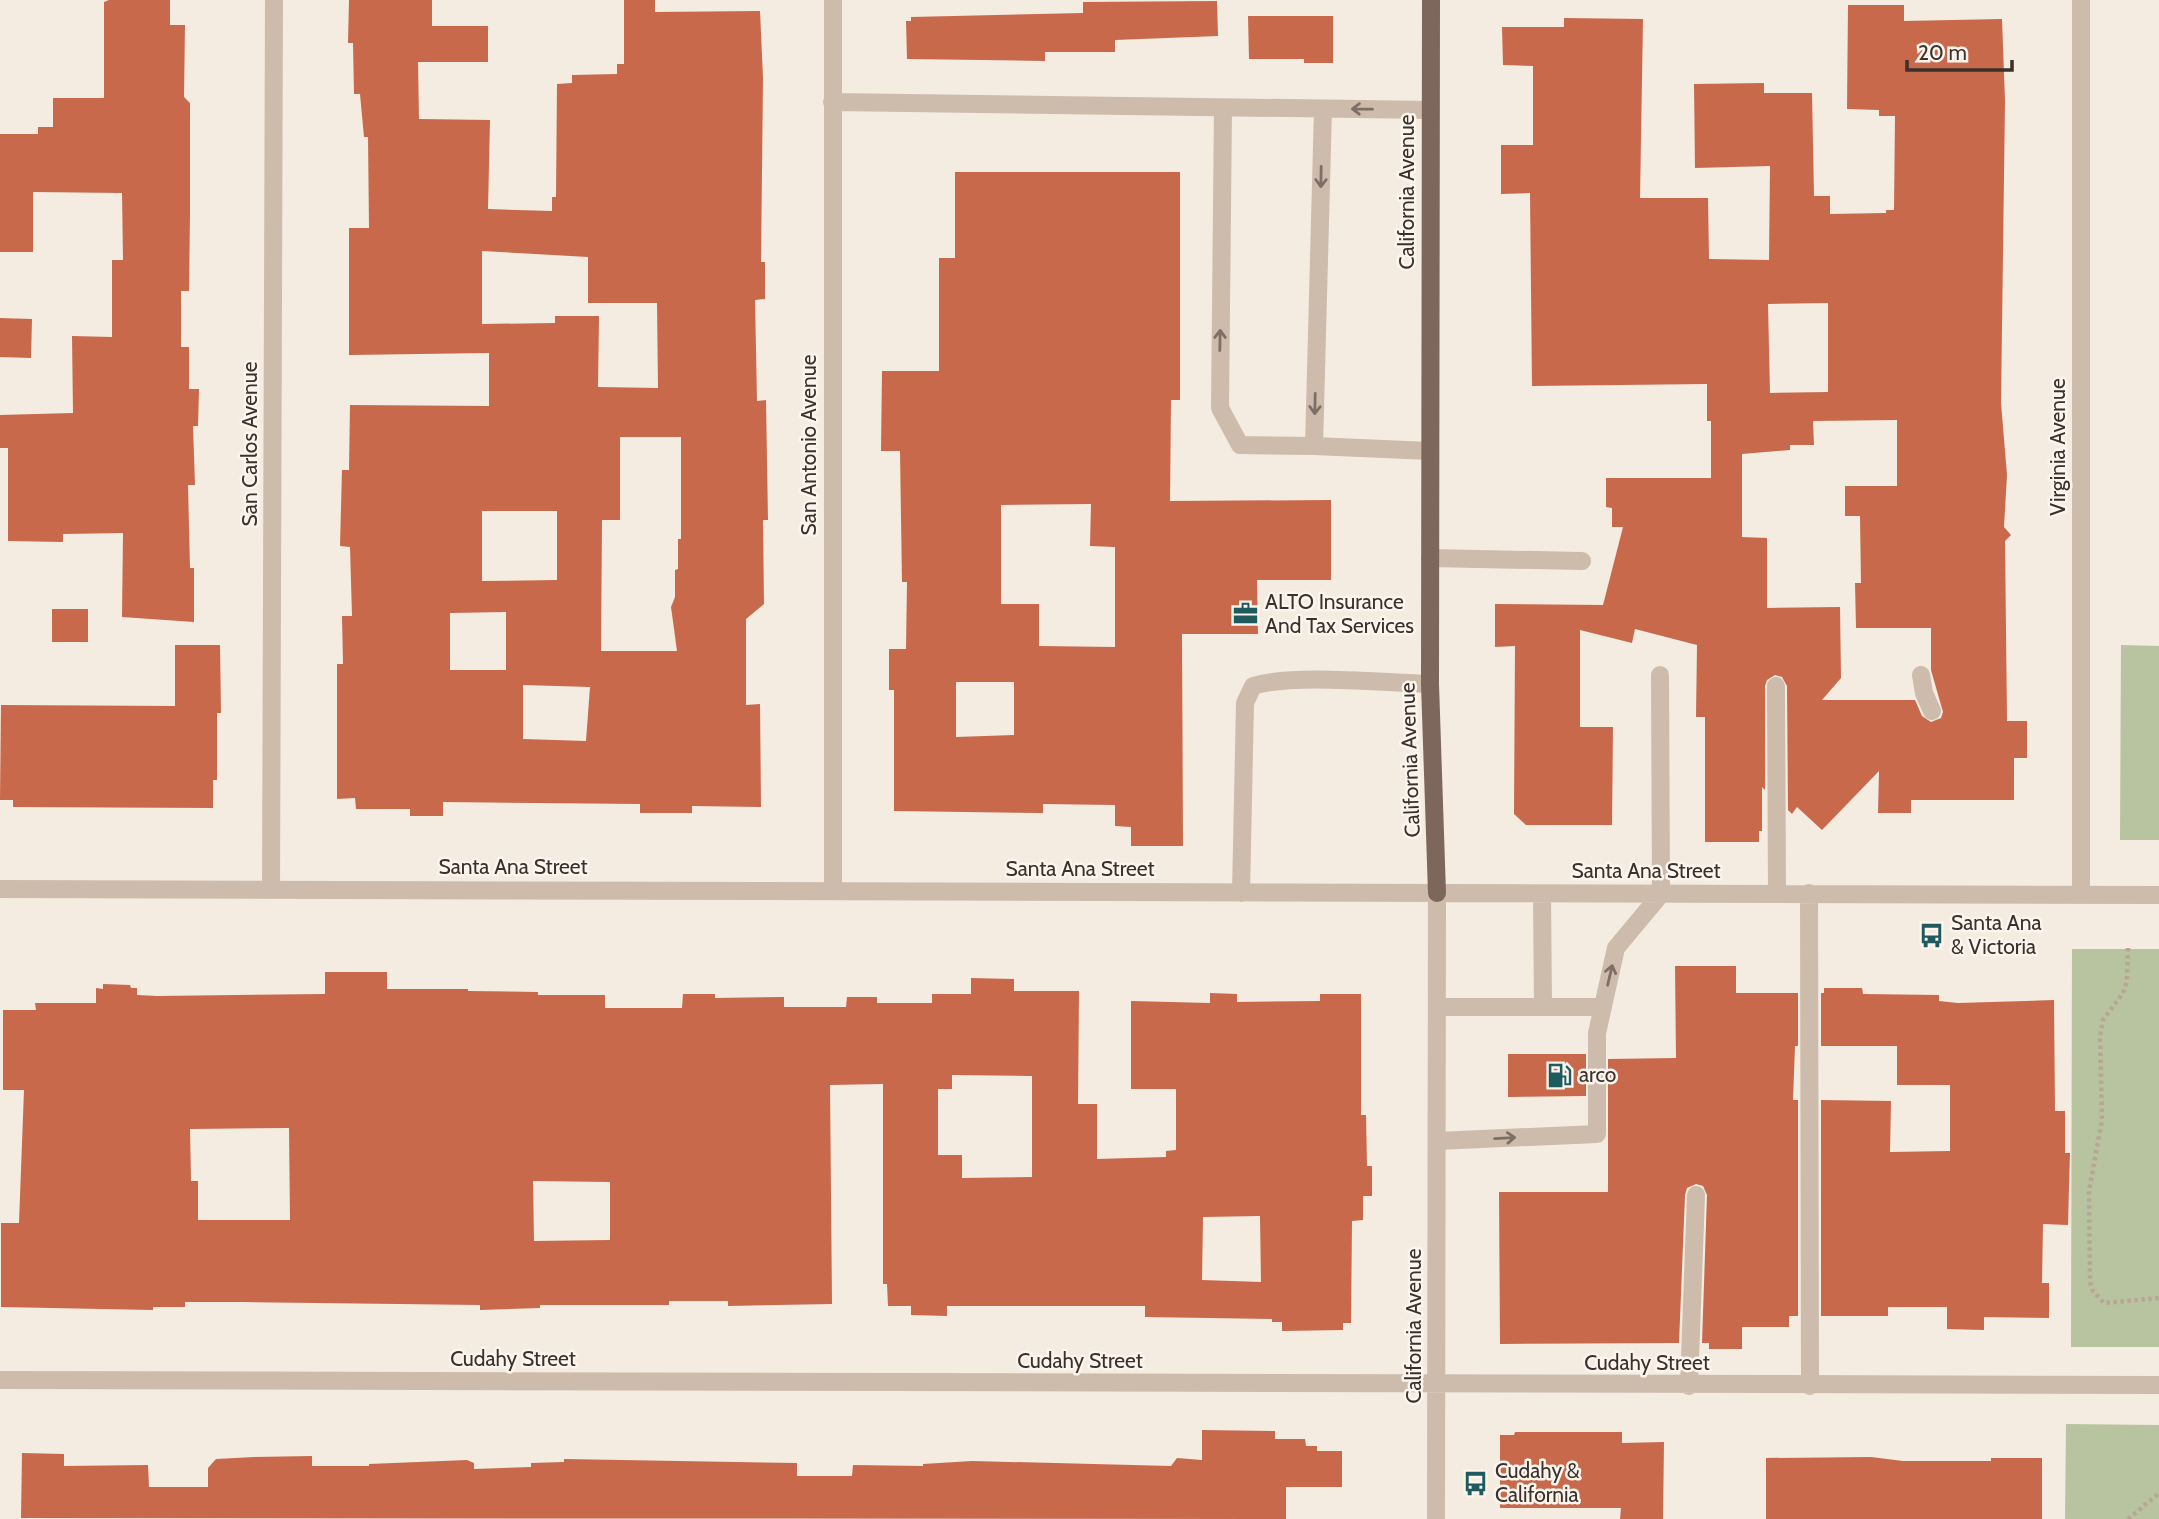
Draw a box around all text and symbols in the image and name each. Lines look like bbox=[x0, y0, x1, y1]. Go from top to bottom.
scale bar bbox=[1907, 28, 2012, 72]
text: 20 m bbox=[1918, 40, 1967, 65]
one-way arrow bbox=[1351, 102, 1374, 116]
street label: California Avenue bbox=[1394, 114, 1419, 269]
one-way arrow bbox=[1315, 165, 1328, 188]
one-way arrow bbox=[1214, 328, 1227, 351]
street label: San Antonio Avenue bbox=[796, 354, 821, 535]
street label: San Carlos Avenue bbox=[237, 361, 262, 526]
street label: Virginia Avenue bbox=[2045, 378, 2070, 516]
one-way arrow bbox=[1309, 393, 1322, 416]
place label: ALTO Insurance And Tax Services bbox=[1265, 589, 1414, 638]
office icon: ALTO Insurance And Tax Services bbox=[1231, 600, 1259, 628]
street label: California Avenue bbox=[1394, 682, 1425, 838]
street label: Santa Ana Street bbox=[438, 854, 588, 879]
street label: Santa Ana Street bbox=[1005, 856, 1155, 881]
street label: Santa Ana Street bbox=[1571, 858, 1721, 883]
place label: Santa Ana & Victoria bbox=[1951, 910, 2042, 959]
bus stop icon: Santa Ana & Victoria bbox=[1917, 921, 1945, 949]
one-way arrow bbox=[1604, 965, 1617, 987]
fuel station icon: arco bbox=[1545, 1061, 1573, 1089]
place label: arco bbox=[1579, 1062, 1616, 1087]
one-way arrow bbox=[1493, 1131, 1516, 1144]
street label: California Avenue bbox=[1401, 1248, 1426, 1403]
street label: Cudahy Street bbox=[450, 1346, 576, 1371]
street label: Cudahy Street bbox=[1017, 1348, 1143, 1373]
street label: Cudahy Street bbox=[1584, 1350, 1710, 1375]
place label: Cudahy & California bbox=[1495, 1458, 1580, 1507]
bus stop icon: Cudahy & California bbox=[1461, 1469, 1489, 1497]

